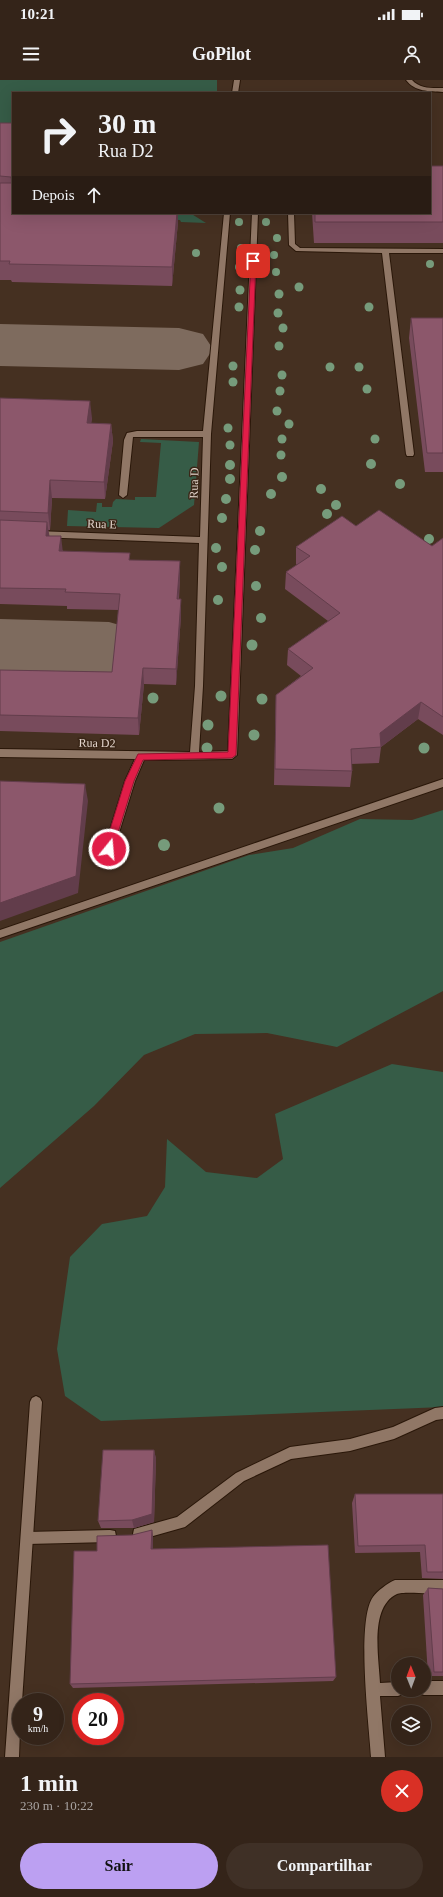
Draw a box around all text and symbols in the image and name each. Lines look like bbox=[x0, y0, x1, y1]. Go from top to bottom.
text: 10:21 bbox=[20, 6, 55, 22]
icon: menu bbox=[20, 43, 42, 65]
icon: person bbox=[401, 43, 423, 65]
text: GoPilot bbox=[192, 44, 251, 64]
icon: right bbox=[32, 108, 84, 160]
text: 30 m bbox=[98, 108, 156, 139]
text: Rua D2 bbox=[98, 141, 154, 161]
icon: ahead bbox=[83, 184, 105, 206]
text: Depois bbox=[32, 187, 75, 203]
pin bbox=[236, 244, 270, 278]
icon: arrive bbox=[242, 250, 264, 272]
street label: Rua D bbox=[186, 467, 202, 499]
street label: Rua E bbox=[87, 516, 117, 532]
street label: Rua D2 bbox=[78, 736, 116, 750]
position arrow bbox=[88, 828, 130, 870]
north arrow bbox=[391, 1657, 431, 1697]
map controls bbox=[391, 1657, 431, 1745]
speed limit sign: 20 bbox=[72, 1693, 124, 1745]
text: 9 bbox=[33, 1703, 43, 1725]
button: layers bbox=[391, 1705, 431, 1745]
text: km/h bbox=[28, 1723, 48, 1734]
text: 1 min bbox=[20, 1770, 78, 1796]
button: close bbox=[381, 1770, 423, 1812]
text: 230 m · 10:22 bbox=[20, 1798, 93, 1813]
button: Sair bbox=[20, 1843, 218, 1889]
button: Compartilhar bbox=[226, 1843, 423, 1889]

